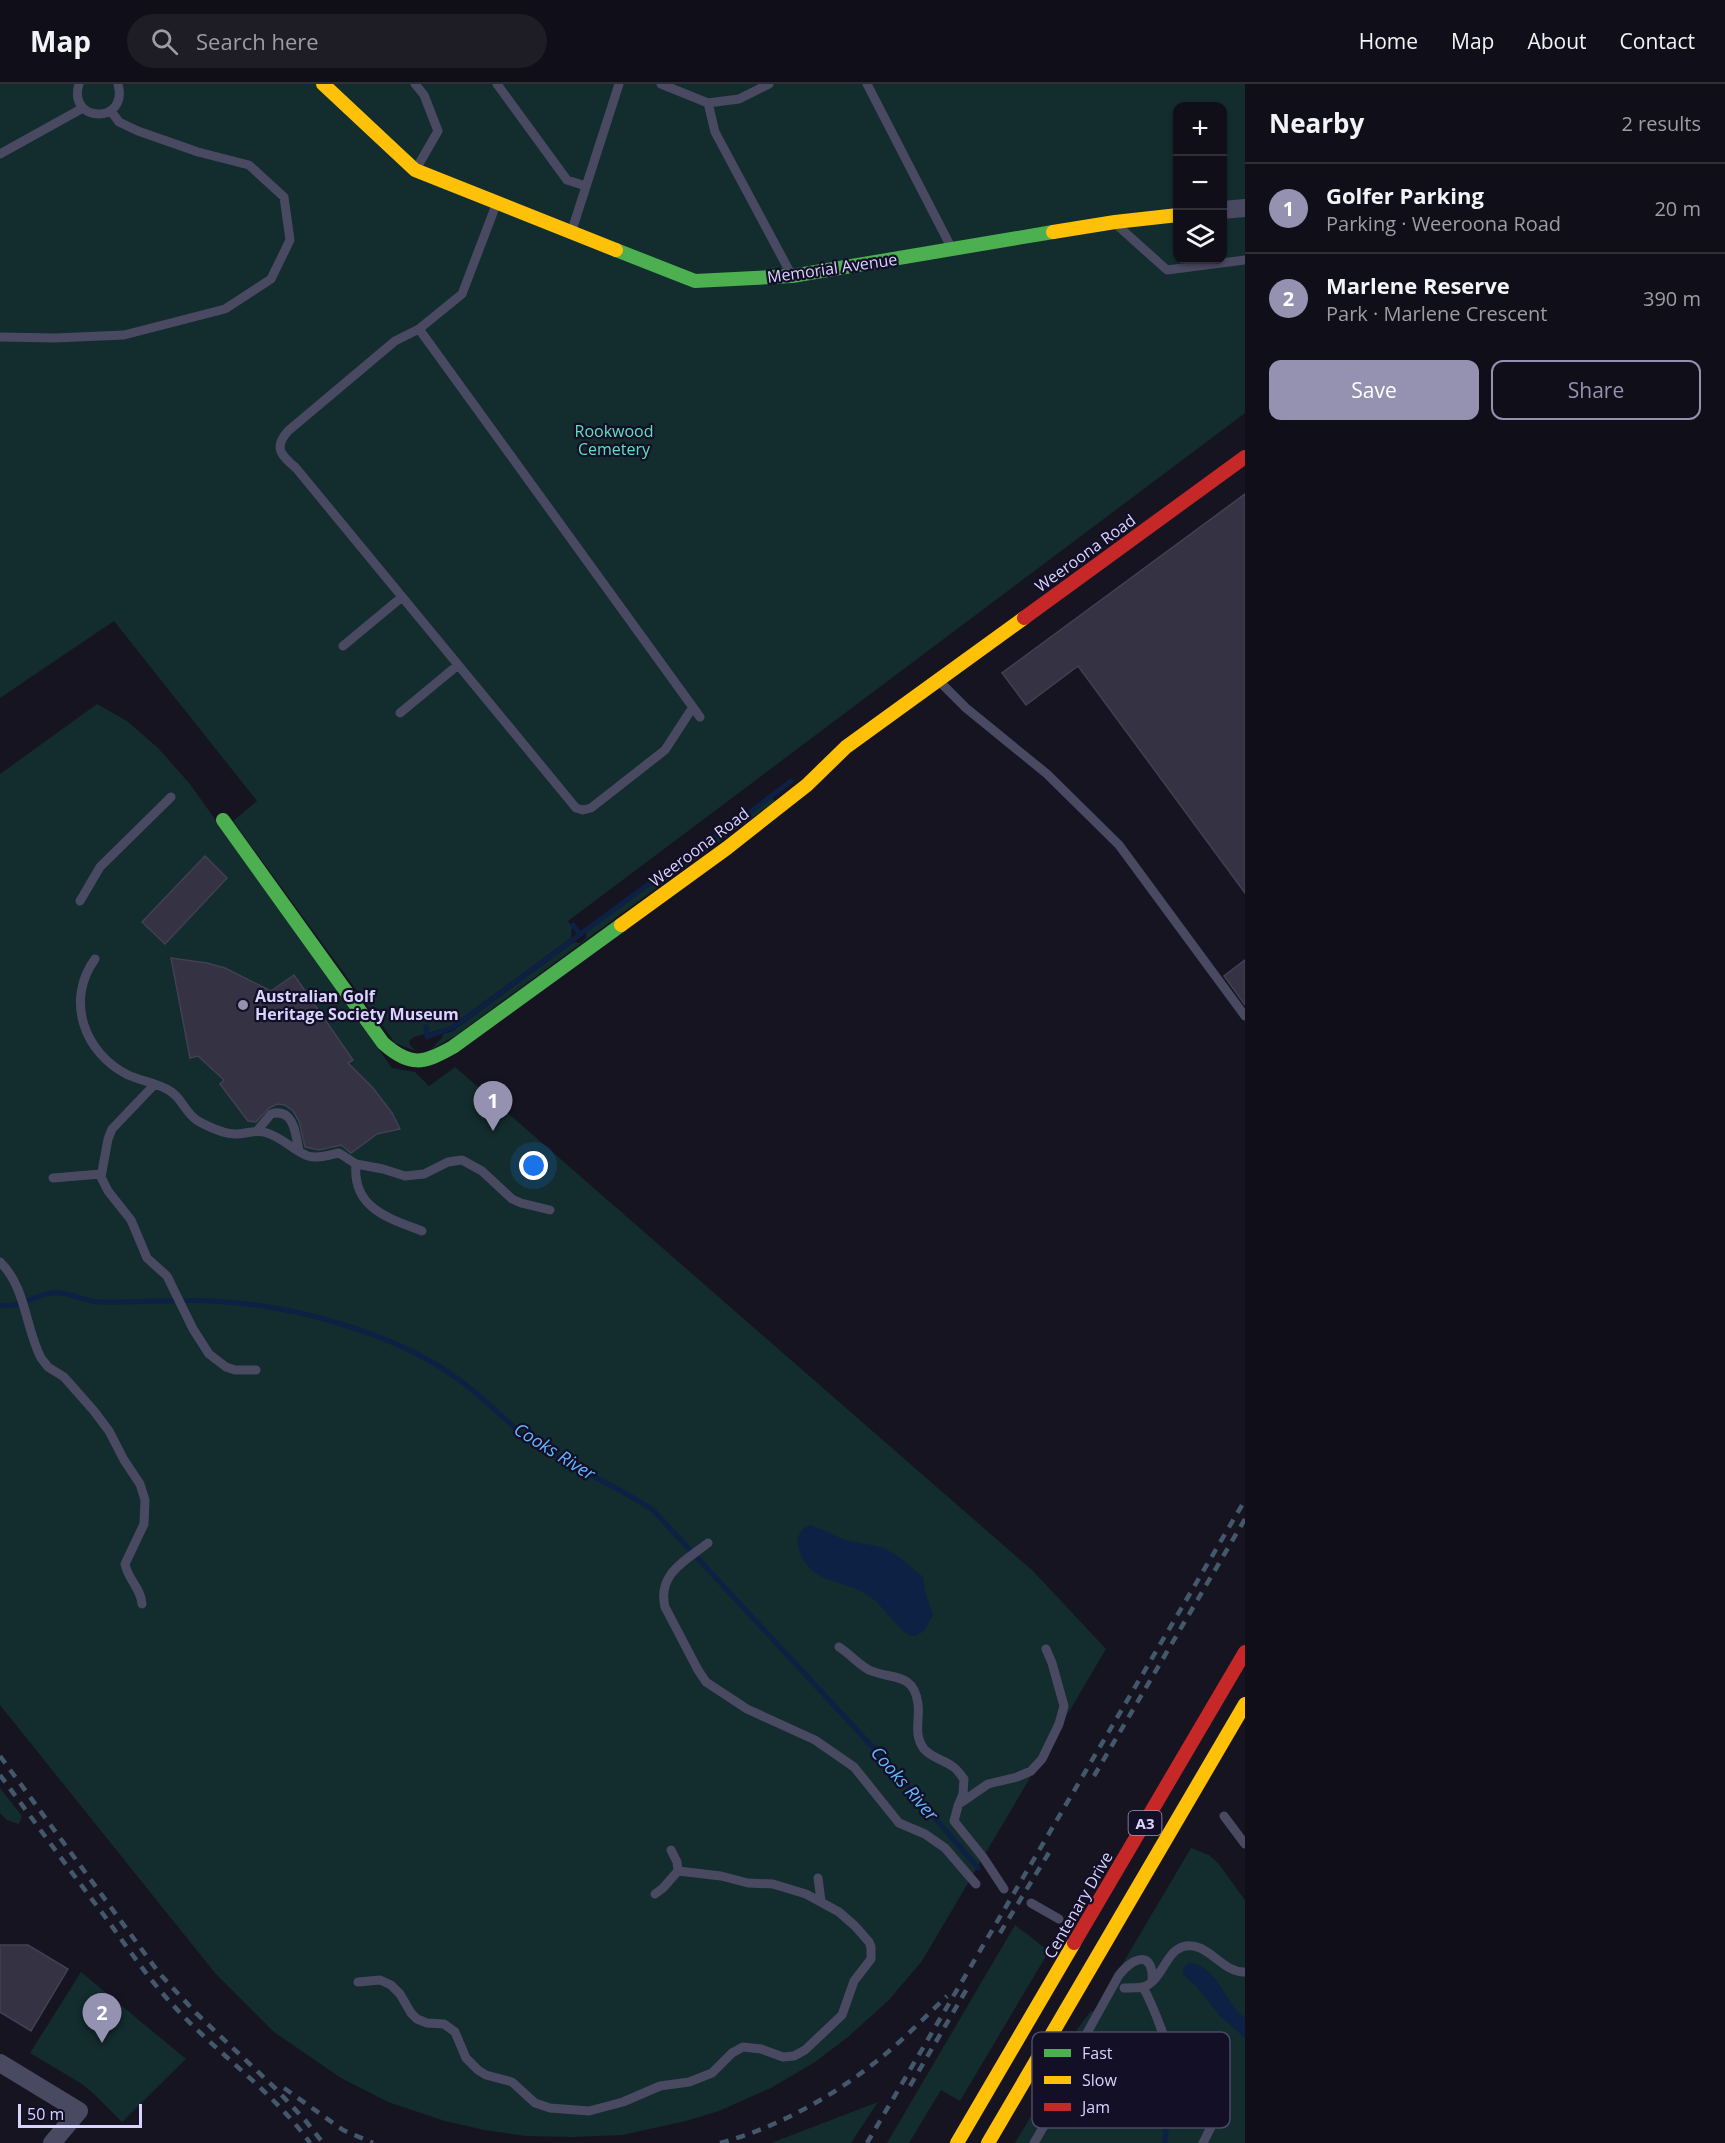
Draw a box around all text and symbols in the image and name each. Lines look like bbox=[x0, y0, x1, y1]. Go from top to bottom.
search box bbox=[127, 14, 547, 68]
text: Map bbox=[30, 22, 91, 60]
icon: search bbox=[148, 25, 181, 58]
text: Search here bbox=[196, 26, 319, 56]
text: Home bbox=[1359, 27, 1418, 55]
text: Map bbox=[1451, 27, 1494, 55]
text: About bbox=[1527, 27, 1587, 55]
text: Contact bbox=[1620, 27, 1695, 55]
map controls bbox=[1173, 102, 1227, 264]
button: + bbox=[1173, 102, 1227, 156]
text: Nearby bbox=[1269, 105, 1364, 141]
text: 2 results bbox=[1621, 110, 1701, 137]
button: − bbox=[1173, 156, 1227, 210]
text: Golfer Parking bbox=[1326, 180, 1484, 210]
text: 1 bbox=[1283, 195, 1294, 222]
text: 20 m bbox=[1654, 195, 1701, 222]
button: layers bbox=[1173, 210, 1227, 264]
text: Parking · Weeroona Road bbox=[1326, 210, 1561, 237]
street label: Memorial Avenue bbox=[766, 248, 898, 288]
text: Marlene Reserve bbox=[1326, 270, 1510, 300]
text: 2 bbox=[1283, 285, 1294, 312]
text: 390 m bbox=[1643, 285, 1701, 312]
text: Park · Marlene Crescent bbox=[1326, 300, 1547, 327]
button: Save bbox=[1269, 360, 1479, 420]
button: Share bbox=[1491, 360, 1701, 420]
park label: Rookwood Cemetery bbox=[575, 420, 653, 460]
street label: Weeroona Road bbox=[1030, 509, 1140, 597]
street label: Weeroona Road bbox=[645, 802, 753, 892]
place label: Australian Golf Heritage Society Museum bbox=[255, 985, 459, 1025]
marker: Australian Golf Heritage Society Museum bbox=[236, 998, 250, 1012]
pin: 1 bbox=[474, 1082, 512, 1131]
your location bbox=[519, 1151, 548, 1180]
water label: Cooks River bbox=[510, 1417, 601, 1486]
water label: Cooks River bbox=[866, 1741, 945, 1826]
road number: A3 bbox=[1128, 1811, 1162, 1835]
street label: Centenary Drive bbox=[1038, 1847, 1118, 1963]
pin: 2 bbox=[82, 1994, 122, 2043]
legend bbox=[1032, 2032, 1230, 2128]
text: Fast bbox=[1082, 2042, 1113, 2064]
text: Slow bbox=[1082, 2069, 1117, 2091]
text: Jam bbox=[1080, 2096, 1110, 2118]
scale bar bbox=[18, 2101, 142, 2128]
text: 50 m bbox=[27, 2103, 64, 2125]

